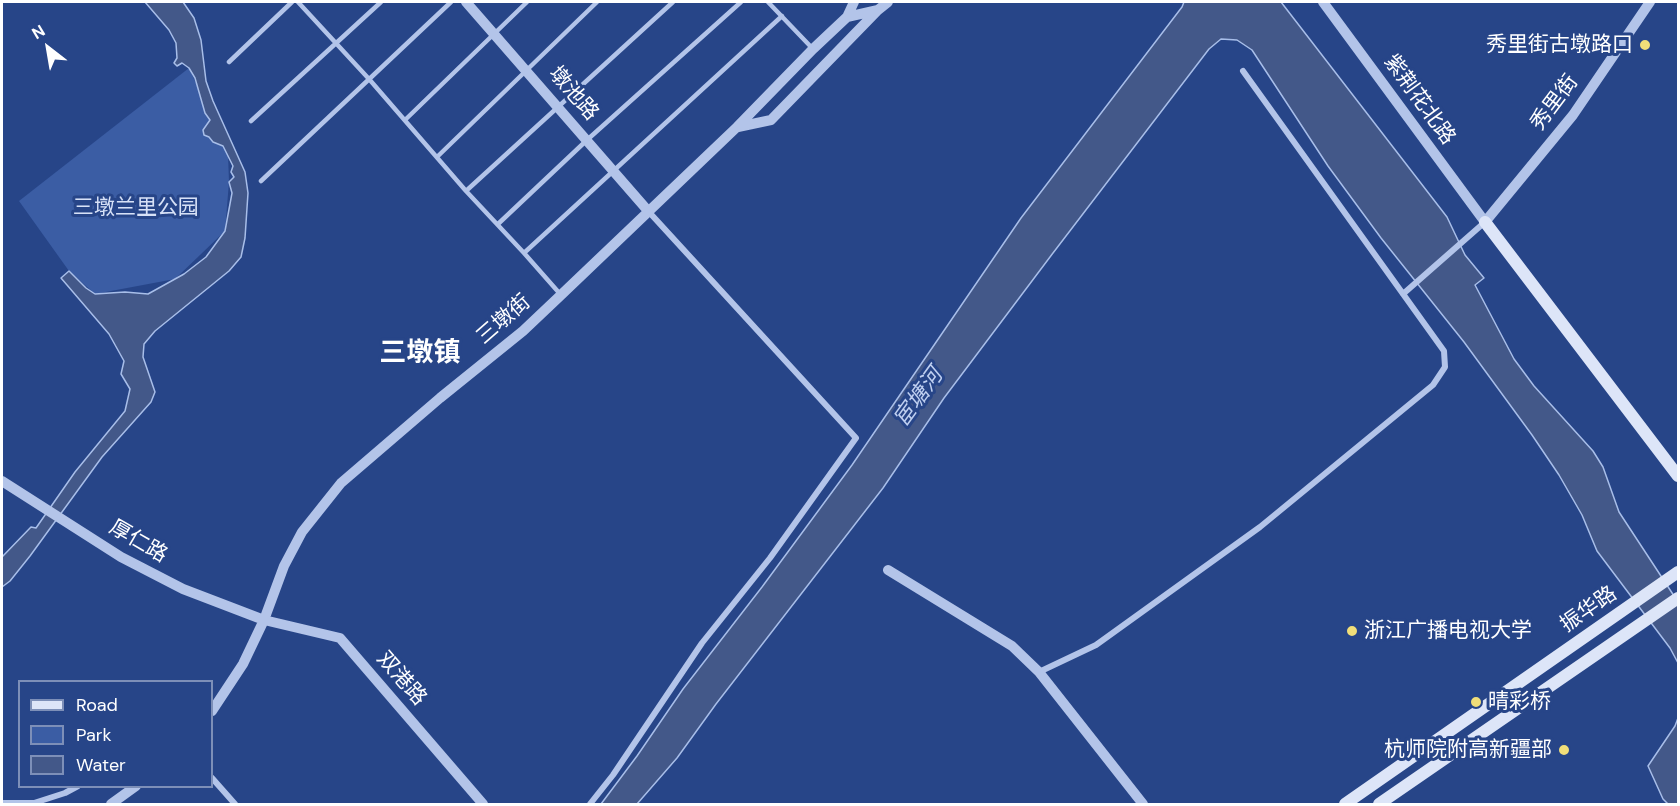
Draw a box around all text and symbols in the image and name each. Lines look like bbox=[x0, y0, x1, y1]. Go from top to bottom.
north arrow bbox=[18, 18, 78, 78]
text: N bbox=[28, 20, 49, 44]
place label: 秀里街古墩路口 bbox=[1486, 32, 1633, 58]
marker: 秀里街古墩路口 bbox=[1638, 38, 1652, 52]
street label: 紫荆花北路 bbox=[1378, 50, 1460, 150]
street label: 墩池路 bbox=[543, 62, 603, 126]
street label: 秀里街 bbox=[1526, 70, 1584, 136]
park label: 三墩兰里公园 bbox=[73, 195, 199, 221]
street label: 三墩街 bbox=[472, 290, 536, 350]
district label: 三墩镇 bbox=[380, 338, 460, 370]
water label: 宦塘河 bbox=[889, 364, 949, 432]
street label: 厚仁路 bbox=[104, 515, 172, 569]
street label: 振华路 bbox=[1556, 582, 1622, 638]
place label: 浙江广播电视大学 bbox=[1364, 618, 1532, 644]
marker: 浙江广播电视大学 bbox=[1345, 624, 1359, 638]
street label: 双港路 bbox=[371, 647, 431, 711]
legend bbox=[18, 680, 213, 788]
place label: 晴彩桥 bbox=[1488, 689, 1551, 715]
text: Road bbox=[76, 693, 118, 717]
marker: 晴彩桥 bbox=[1469, 695, 1483, 709]
text: Park bbox=[76, 723, 112, 747]
place label: 杭师院附高新疆部 bbox=[1384, 737, 1552, 763]
marker: 杭师院附高新疆部 bbox=[1557, 743, 1571, 757]
text: Water bbox=[76, 753, 126, 777]

